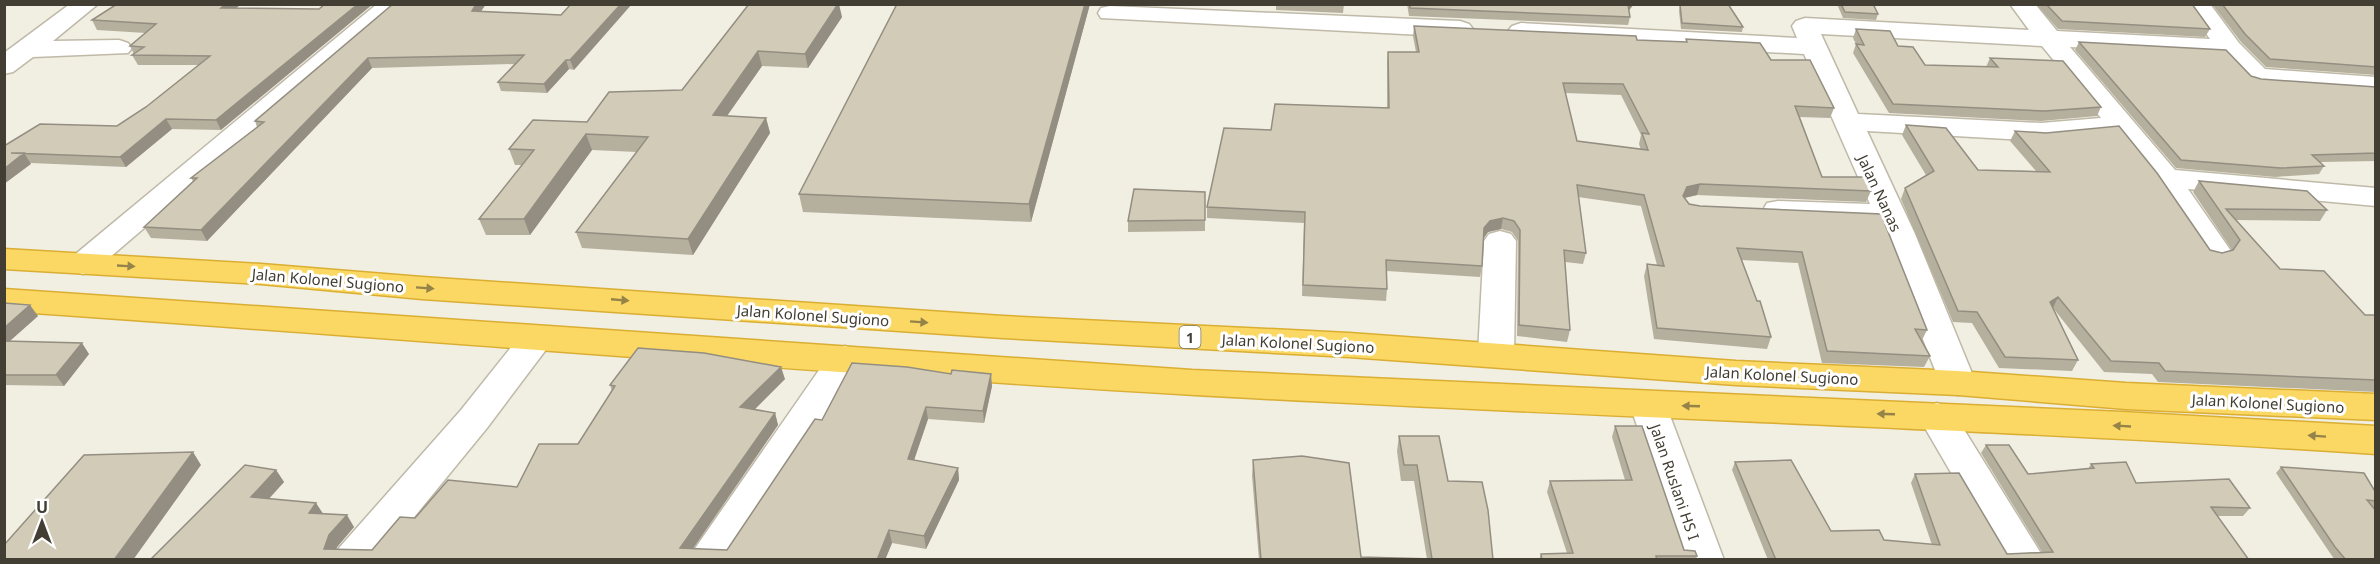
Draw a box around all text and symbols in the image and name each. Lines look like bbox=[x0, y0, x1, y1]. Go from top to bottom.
street label: Jalan Nanas bbox=[1853, 150, 1907, 235]
one-way arrow bbox=[116, 262, 135, 271]
street label: Jalan Kolonel Sugiono bbox=[249, 263, 405, 297]
one-way arrow bbox=[415, 283, 434, 293]
one-way arrow bbox=[610, 295, 629, 305]
street label: Jalan Kolonel Sugiono bbox=[734, 300, 890, 330]
one-way arrow bbox=[909, 317, 928, 326]
road number: 1 bbox=[1180, 326, 1200, 348]
street label: Jalan Kolonel Sugiono bbox=[1219, 329, 1375, 357]
street label: Jalan Kolonel Sugiono bbox=[1703, 361, 1859, 389]
street label: Jalan Kolonel Sugiono bbox=[2189, 389, 2345, 417]
one-way arrow bbox=[1681, 402, 1700, 411]
one-way arrow bbox=[1876, 410, 1895, 419]
street label: Jalan Ruslani HS I bbox=[1645, 419, 1704, 543]
one-way arrow bbox=[2113, 422, 2132, 431]
one-way arrow bbox=[2308, 431, 2327, 441]
north arrow bbox=[12, 492, 72, 552]
text: U bbox=[36, 496, 48, 518]

